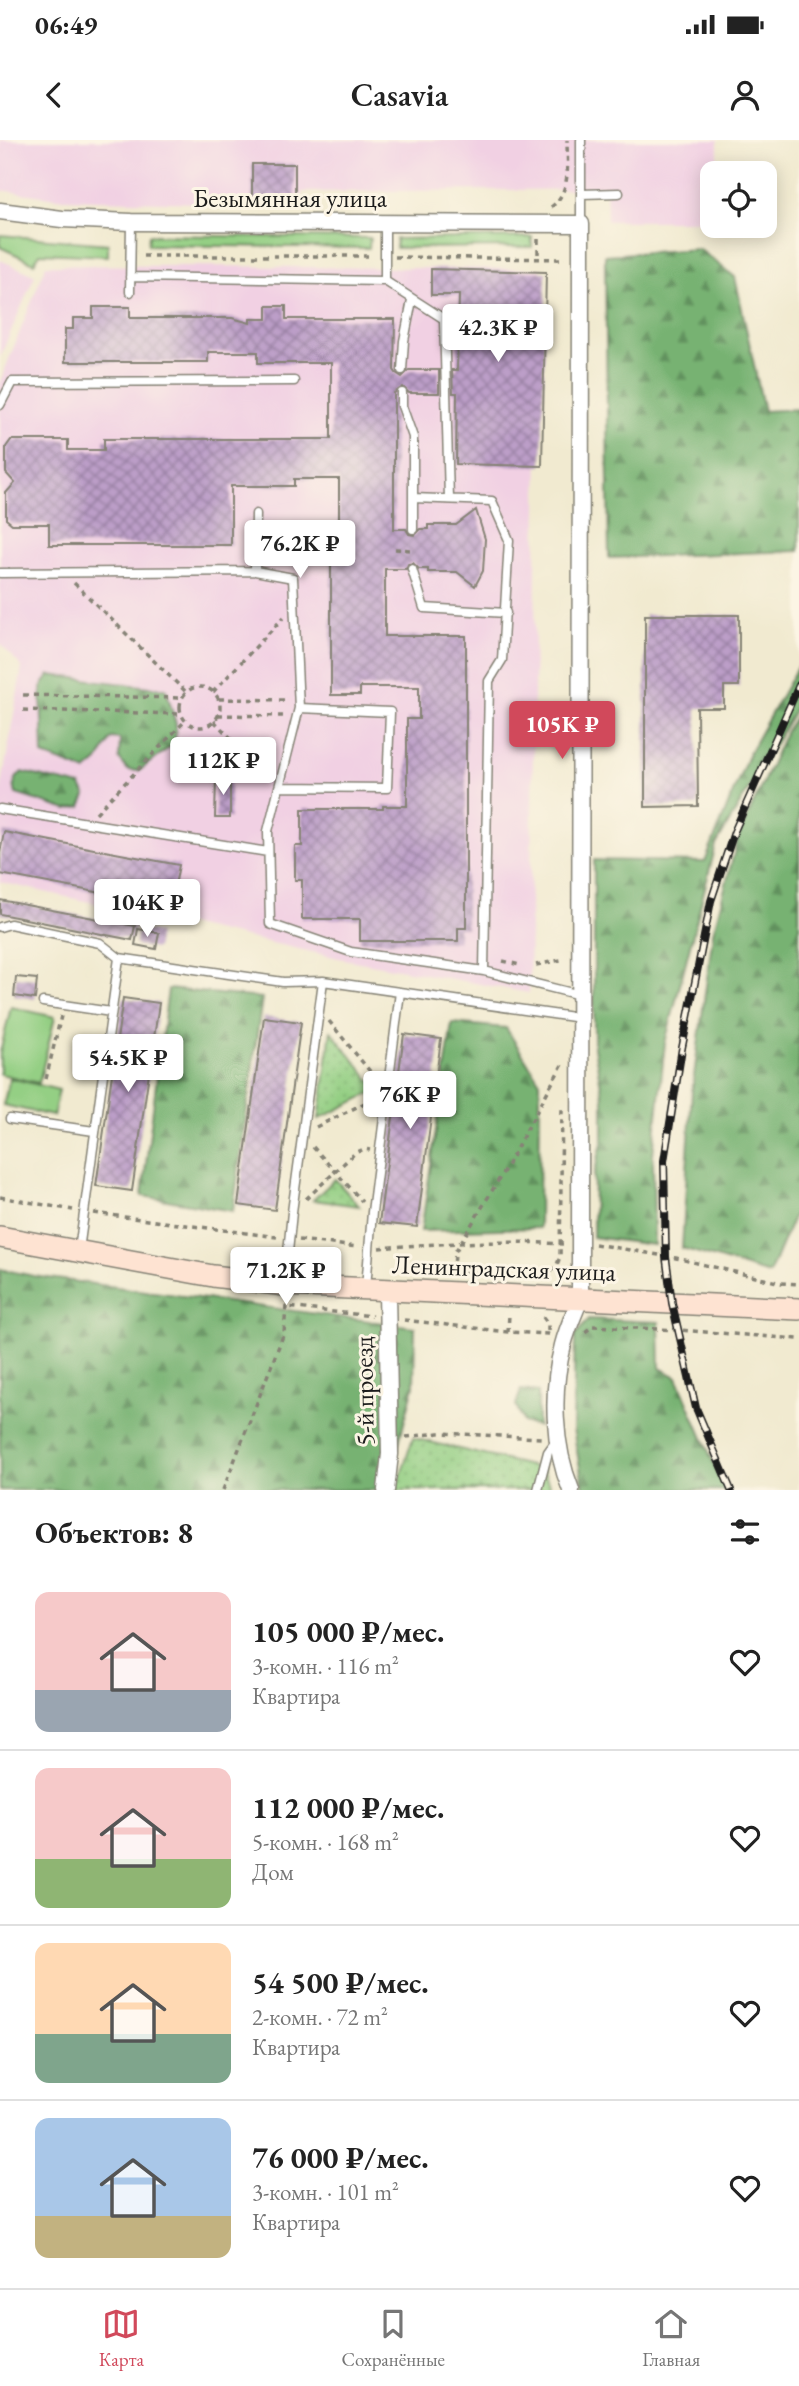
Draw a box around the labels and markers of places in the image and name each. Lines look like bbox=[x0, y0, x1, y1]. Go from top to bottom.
pin: 42.3K ₽ bbox=[433, 304, 563, 364]
pin: 76.2K ₽ bbox=[235, 520, 365, 580]
pin: 105K ₽ bbox=[505, 702, 619, 761]
pin: 112K ₽ bbox=[166, 738, 280, 797]
pin: 104K ₽ bbox=[90, 880, 204, 939]
pin: 54.5K ₽ bbox=[63, 1034, 193, 1094]
pin: 76K ₽ bbox=[361, 1072, 459, 1131]
pin: 71.2K ₽ bbox=[221, 1248, 351, 1307]

